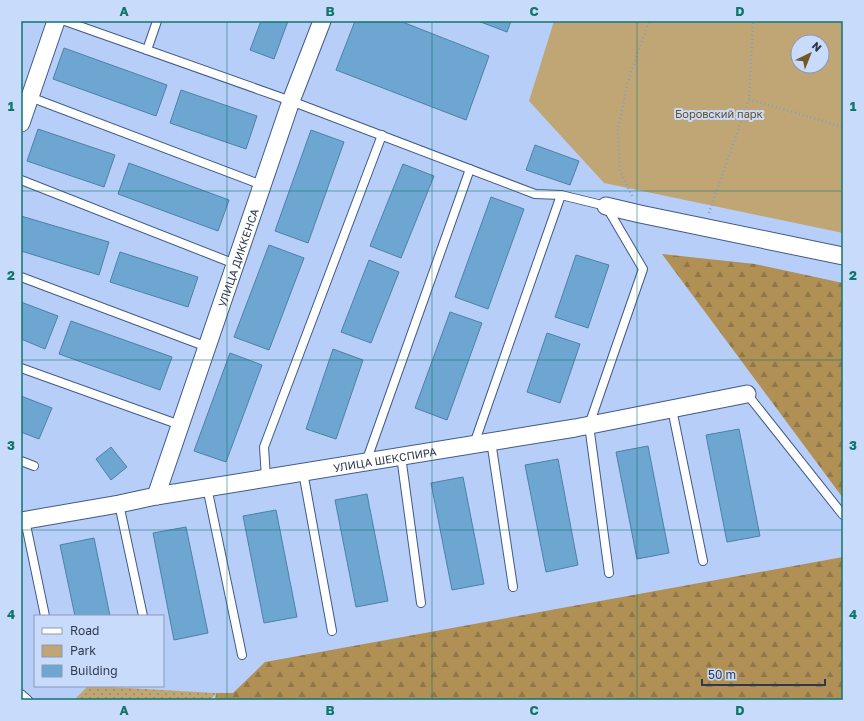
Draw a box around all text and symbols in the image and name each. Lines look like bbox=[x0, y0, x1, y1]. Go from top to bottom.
text: A bbox=[119, 3, 129, 19]
text: B bbox=[325, 3, 335, 19]
text: C bbox=[529, 3, 539, 19]
text: D bbox=[735, 3, 745, 19]
north arrow bbox=[790, 34, 830, 74]
text: N bbox=[810, 39, 825, 54]
text: 1 bbox=[8, 98, 15, 114]
text: 1 bbox=[850, 98, 857, 114]
park label: Боровский парк bbox=[675, 107, 764, 120]
street label: УЛИЦА ДИККЕНСА bbox=[215, 206, 261, 309]
text: 2 bbox=[7, 267, 15, 283]
text: 2 bbox=[849, 267, 857, 283]
text: 3 bbox=[7, 437, 15, 453]
text: 3 bbox=[849, 437, 857, 453]
street label: УЛИЦА ШЕКСПИРА bbox=[332, 444, 438, 474]
text: 4 bbox=[7, 606, 15, 622]
text: 4 bbox=[849, 606, 857, 622]
legend bbox=[34, 615, 164, 687]
text: Road bbox=[70, 623, 99, 638]
text: Park bbox=[70, 643, 96, 658]
scale bar bbox=[702, 661, 825, 687]
text: Building bbox=[70, 663, 118, 678]
text: 50 m bbox=[708, 667, 736, 682]
text: A bbox=[119, 702, 129, 718]
text: B bbox=[325, 702, 335, 718]
text: C bbox=[529, 702, 539, 718]
text: D bbox=[735, 702, 745, 718]

